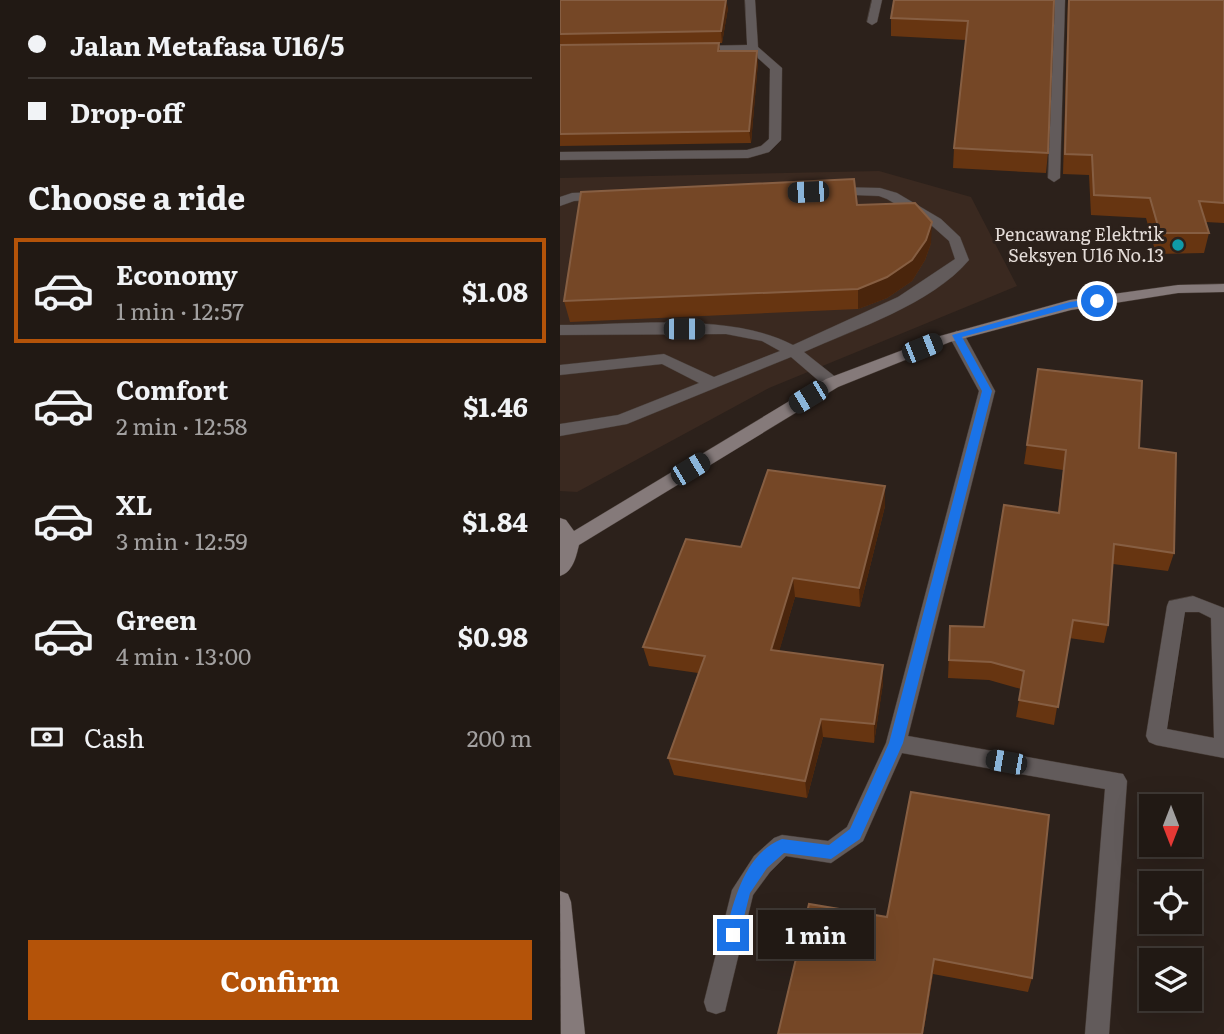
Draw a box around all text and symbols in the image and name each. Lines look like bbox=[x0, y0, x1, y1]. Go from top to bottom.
text: Jalan Metafasa U16/5 bbox=[70, 25, 344, 64]
text: Drop-off bbox=[70, 92, 183, 131]
text: Choose a ride bbox=[28, 172, 245, 220]
car bbox=[787, 181, 830, 203]
place label: Pencawang Elektrik Seksyen U16 No.13 bbox=[994, 220, 1165, 268]
marker: Pencawang Elektrik Seksyen U16 No.13 bbox=[1170, 237, 1186, 253]
text: Economy bbox=[116, 254, 238, 293]
icon: car bbox=[32, 259, 95, 322]
text: $1.08 bbox=[462, 271, 528, 310]
route start bbox=[1081, 285, 1113, 317]
text: 1 min · 12:57 bbox=[116, 293, 244, 327]
car bbox=[664, 319, 706, 340]
car bbox=[899, 330, 946, 366]
text: Comfort bbox=[116, 369, 228, 408]
icon: car bbox=[32, 374, 95, 437]
car bbox=[785, 377, 832, 417]
text: $1.46 bbox=[463, 386, 528, 425]
text: 2 min · 12:58 bbox=[116, 408, 247, 442]
car bbox=[667, 449, 714, 489]
text: XL bbox=[116, 484, 153, 523]
icon: car bbox=[32, 489, 95, 552]
text: $1.84 bbox=[462, 501, 528, 540]
text: 3 min · 12:59 bbox=[116, 523, 248, 557]
text: Green bbox=[116, 599, 197, 638]
icon: car bbox=[32, 604, 95, 667]
text: $0.98 bbox=[458, 616, 528, 655]
text: 4 min · 13:00 bbox=[116, 638, 251, 672]
text: Cash bbox=[84, 717, 145, 756]
icon: cash bbox=[28, 718, 66, 756]
text: 200 m bbox=[467, 720, 532, 754]
car bbox=[984, 748, 1029, 776]
north arrow bbox=[1139, 794, 1202, 858]
map controls bbox=[1139, 794, 1202, 1011]
button: locate bbox=[1139, 871, 1202, 934]
callout: 1 min bbox=[758, 911, 873, 960]
text: 1 min bbox=[785, 917, 847, 951]
route end bbox=[717, 919, 749, 951]
button: Confirm bbox=[28, 940, 532, 1020]
button: layers bbox=[1139, 948, 1202, 1011]

